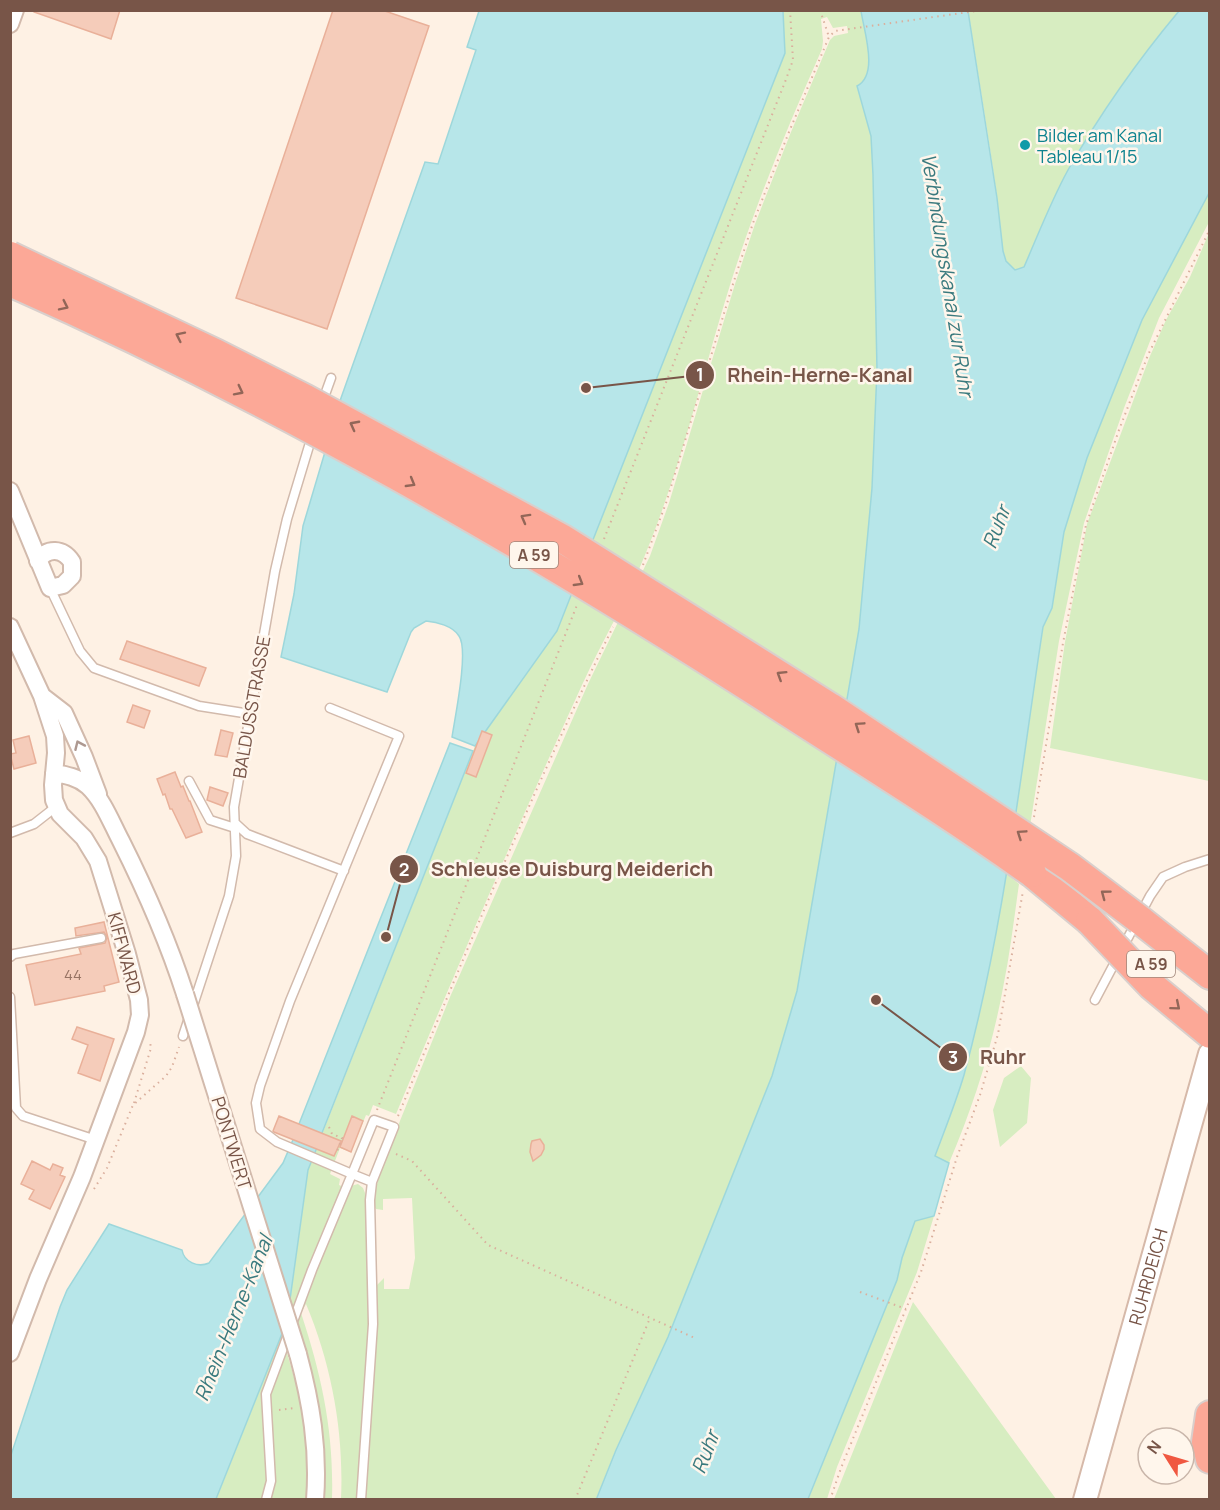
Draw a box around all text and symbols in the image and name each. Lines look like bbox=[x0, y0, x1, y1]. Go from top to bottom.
place label: Bilder am Kanal Tableau 1/15 bbox=[1037, 123, 1162, 168]
marker: Bilder am Kanal Tableau 1/15 bbox=[1018, 138, 1032, 152]
water label: Verbindungskanal zur Ruhr bbox=[915, 151, 981, 401]
one-way arrow bbox=[57, 298, 68, 310]
one-way arrow bbox=[176, 332, 187, 343]
callout: Rhein-Herne-Kanal bbox=[685, 356, 925, 394]
text: Rhein-Herne-Kanal bbox=[727, 361, 913, 388]
text: 1 bbox=[696, 362, 704, 386]
one-way arrow bbox=[233, 384, 244, 395]
one-way arrow bbox=[349, 421, 360, 432]
one-way arrow bbox=[405, 476, 415, 487]
water label: Ruhr bbox=[976, 499, 1017, 552]
one-way arrow bbox=[521, 514, 531, 525]
road number: A 59 bbox=[510, 542, 558, 568]
one-way arrow bbox=[573, 574, 583, 586]
street label: BALDUSSTRASSE bbox=[227, 634, 275, 780]
one-way arrow bbox=[776, 671, 787, 682]
one-way arrow bbox=[855, 722, 866, 733]
one-way arrow bbox=[75, 741, 87, 752]
one-way arrow bbox=[1017, 831, 1028, 842]
callout: Schleuse Duisburg Meiderich bbox=[389, 850, 726, 888]
text: Schleuse Duisburg Meiderich bbox=[431, 855, 713, 882]
text: 2 bbox=[399, 857, 409, 881]
one-way arrow bbox=[1101, 890, 1112, 901]
street label: KIFFWARD bbox=[103, 910, 147, 996]
road number: A 59 bbox=[1127, 951, 1175, 977]
house number: 44 bbox=[64, 964, 82, 985]
one-way arrow bbox=[1169, 999, 1180, 1010]
callout: Ruhr bbox=[938, 1038, 1038, 1076]
text: Ruhr bbox=[980, 1043, 1026, 1070]
text: 3 bbox=[948, 1045, 958, 1069]
street label: PONTWERT bbox=[206, 1094, 258, 1193]
street label: RUHRDEICH bbox=[1123, 1225, 1173, 1328]
water label: Rhein-Herne-Kanal bbox=[187, 1229, 279, 1405]
water label: Ruhr bbox=[685, 1424, 726, 1477]
north arrow bbox=[1136, 1426, 1196, 1486]
text: N bbox=[1142, 1436, 1166, 1458]

